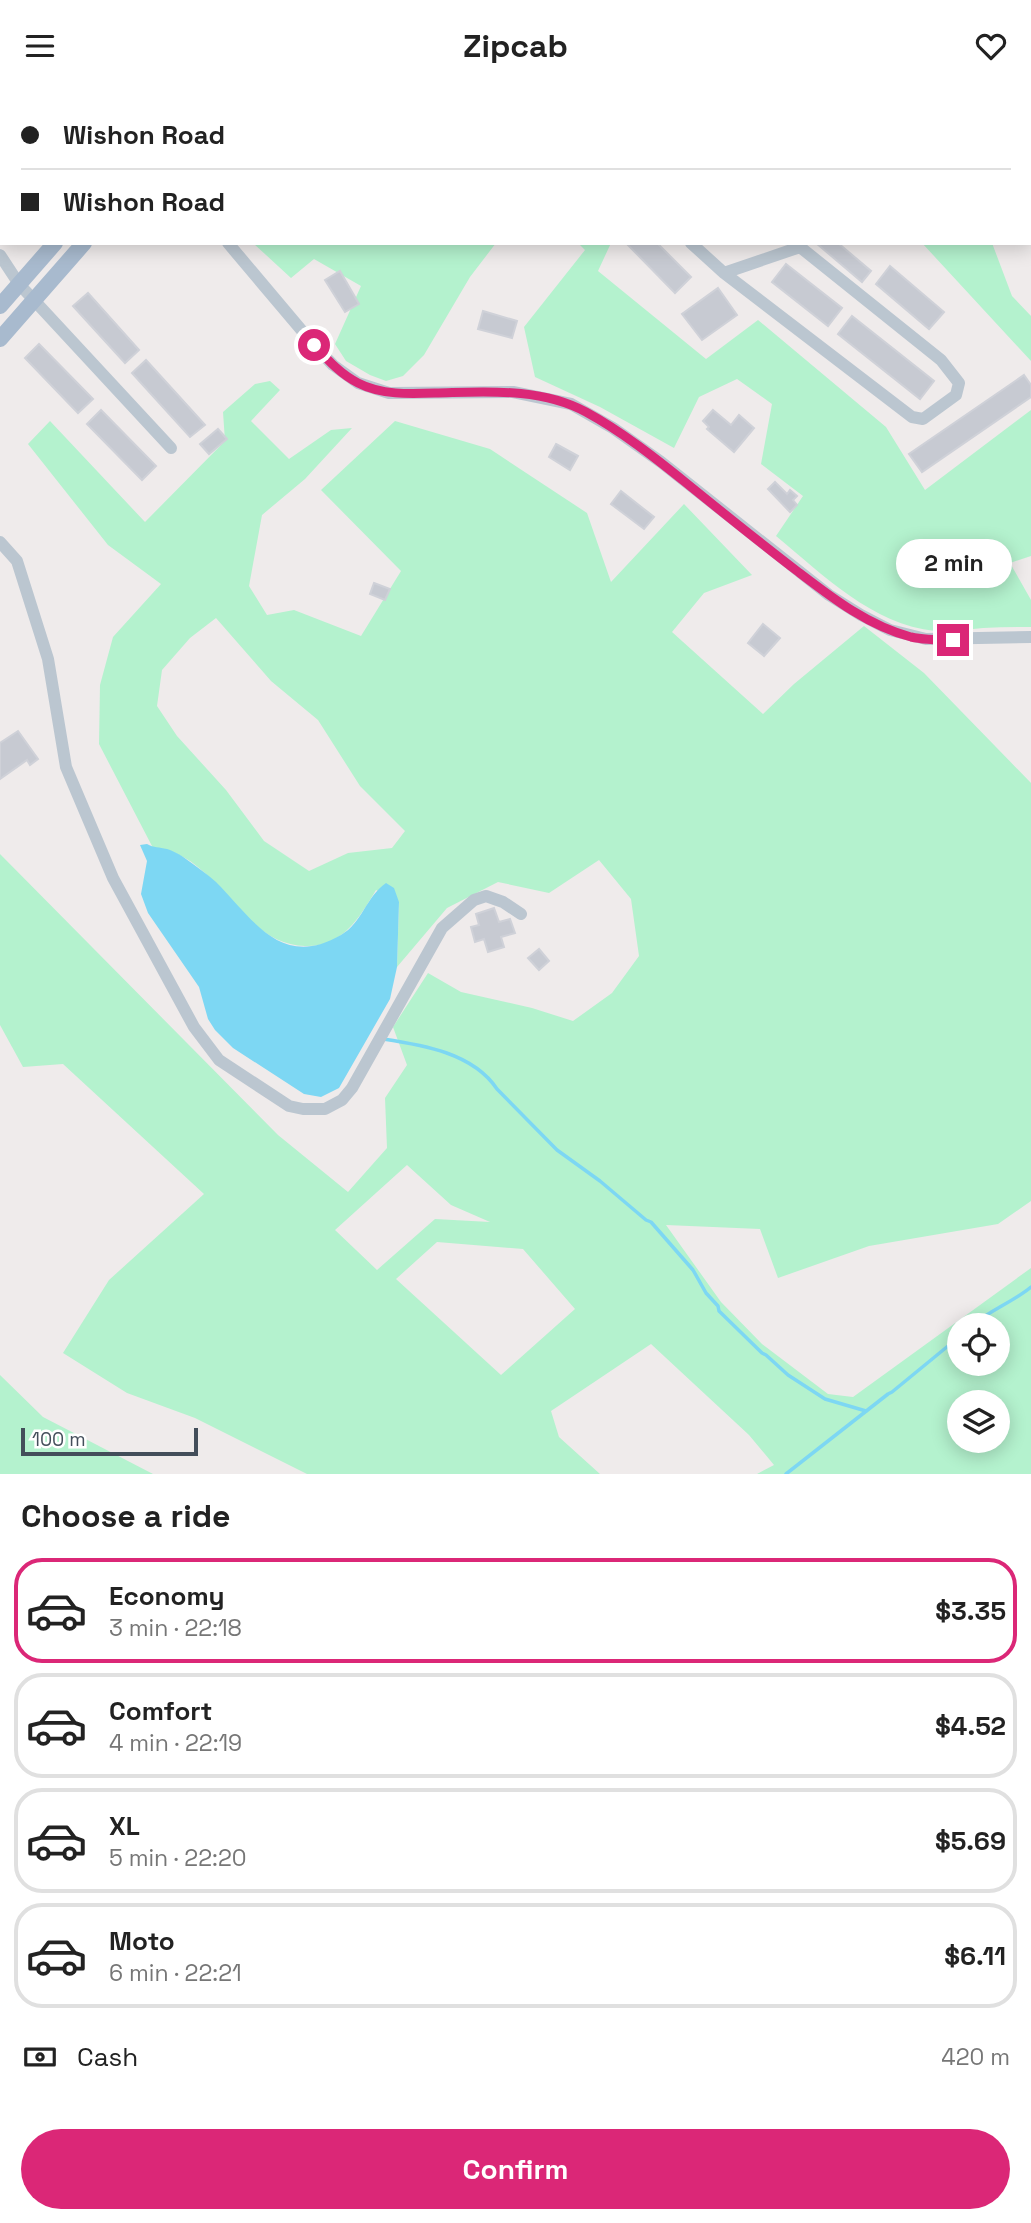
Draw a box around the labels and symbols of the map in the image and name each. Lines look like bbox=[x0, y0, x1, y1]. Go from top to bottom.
route start bbox=[298, 329, 330, 361]
callout: 2 min bbox=[895, 539, 1011, 587]
route end bbox=[937, 624, 969, 656]
scale bar bbox=[21, 1425, 198, 1457]

